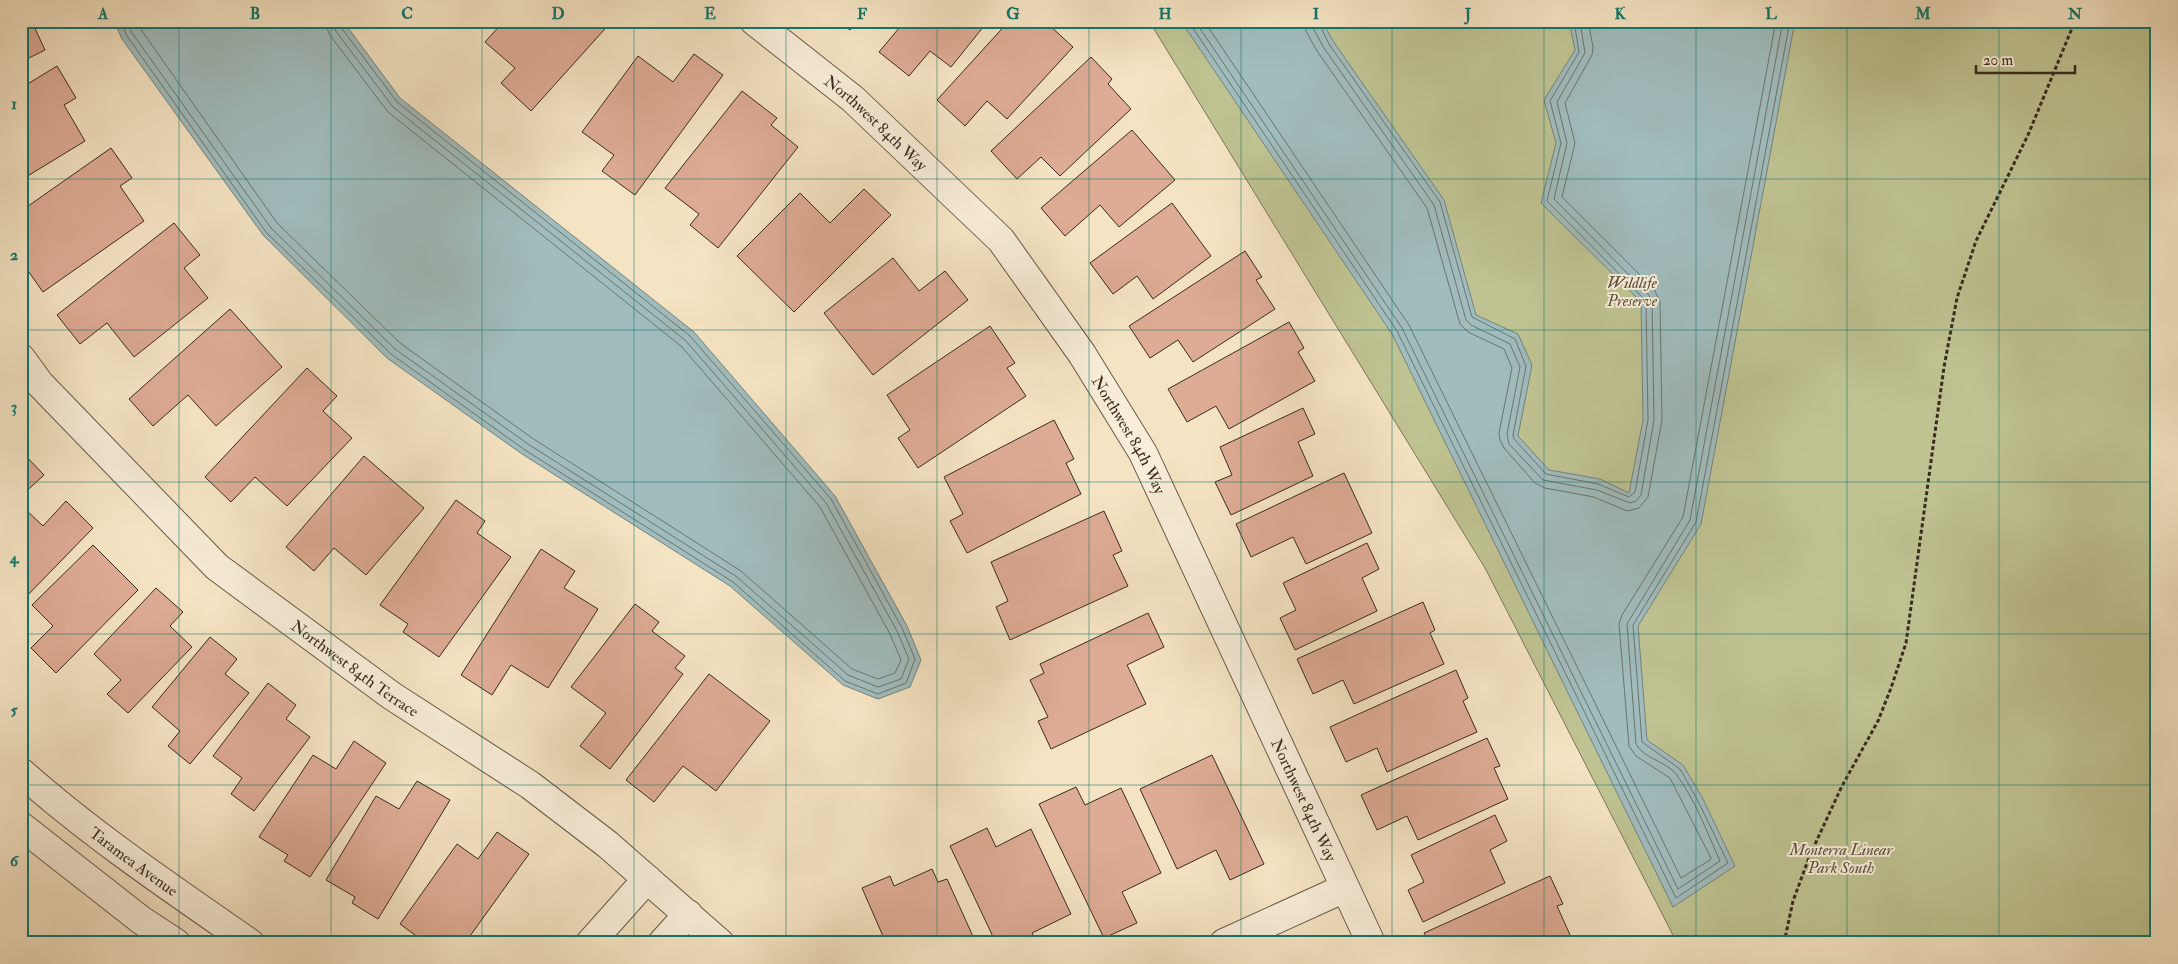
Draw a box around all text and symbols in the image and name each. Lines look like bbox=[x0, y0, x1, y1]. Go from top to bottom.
text: A bbox=[97, 4, 109, 24]
text: B bbox=[250, 4, 260, 24]
text: C bbox=[401, 4, 413, 24]
text: D bbox=[551, 4, 565, 24]
text: E bbox=[704, 4, 716, 24]
text: F bbox=[857, 4, 867, 24]
text: G bbox=[1006, 4, 1020, 24]
text: H bbox=[1158, 4, 1172, 24]
text: I bbox=[1313, 4, 1320, 24]
text: J bbox=[1464, 4, 1472, 25]
text: K bbox=[1614, 4, 1626, 24]
text: L bbox=[1765, 4, 1777, 24]
text: M bbox=[1914, 4, 1931, 24]
text: N bbox=[2067, 4, 2083, 24]
scale bar bbox=[1976, 42, 2074, 74]
text: 20 m bbox=[1983, 51, 2013, 70]
street label: Northwest 84th Way bbox=[820, 71, 932, 176]
text: 1 bbox=[11, 94, 17, 114]
text: 2 bbox=[10, 245, 18, 265]
park label: Wildlife Preserve bbox=[1606, 273, 1658, 311]
street label: Northwest 84th Way bbox=[1087, 372, 1170, 498]
text: 3 bbox=[11, 397, 17, 417]
text: 4 bbox=[9, 548, 20, 568]
street label: Northwest 84th Terrace bbox=[287, 616, 423, 722]
text: 5 bbox=[10, 700, 18, 720]
street label: Northwest 84th Way bbox=[1266, 736, 1341, 865]
street label: Taramea Avenue bbox=[85, 823, 182, 901]
park label: Monterra Linear Park South bbox=[1789, 840, 1893, 878]
text: 6 bbox=[10, 851, 20, 871]

